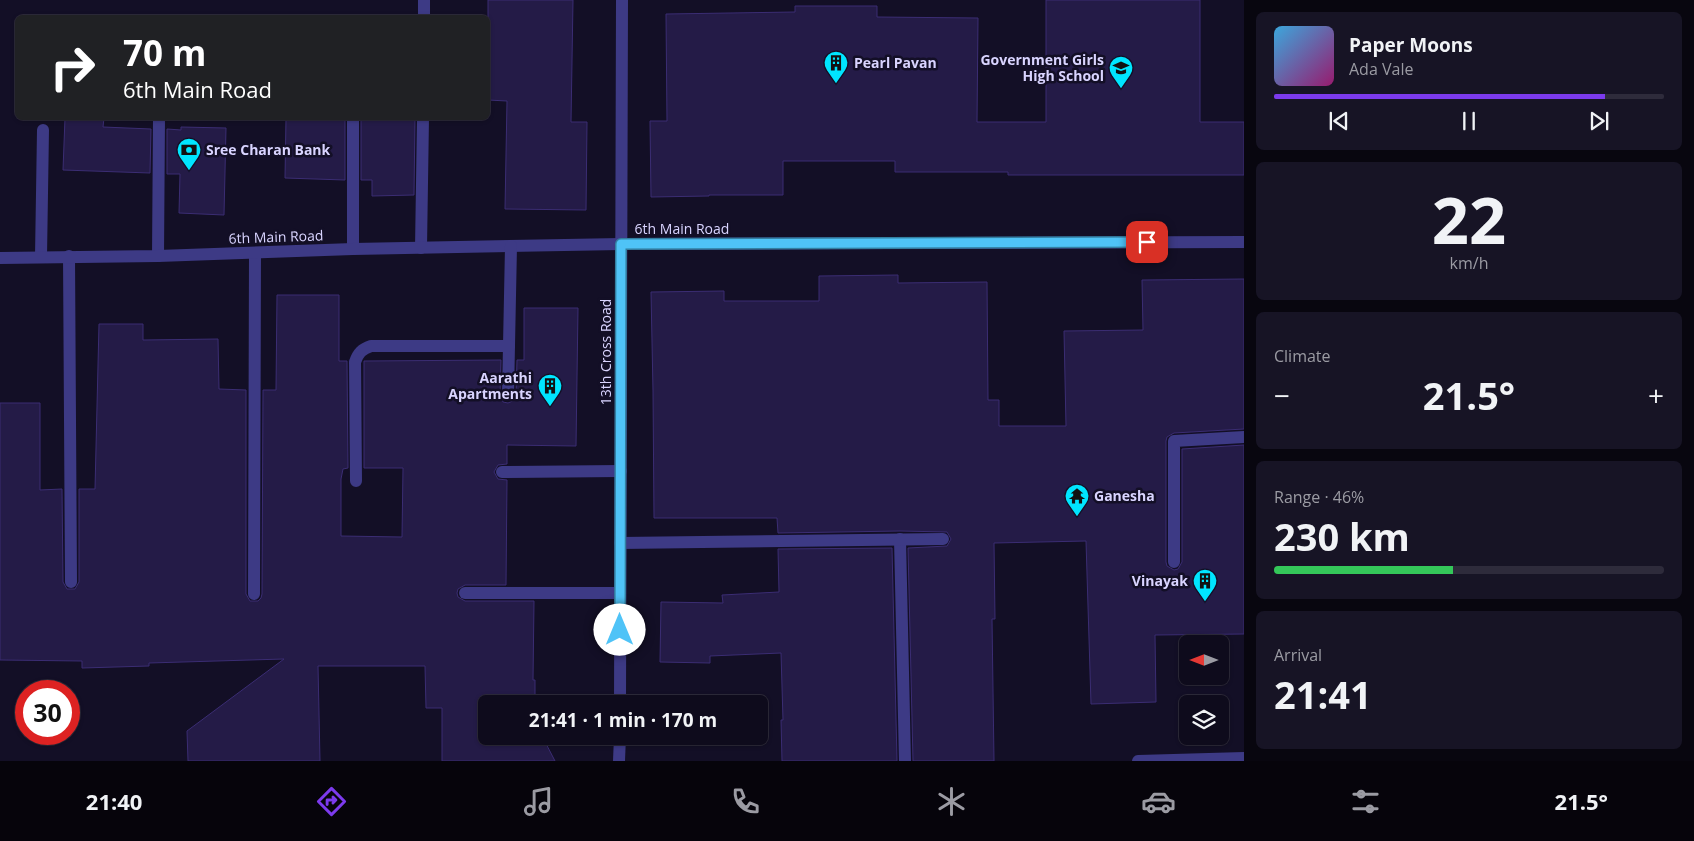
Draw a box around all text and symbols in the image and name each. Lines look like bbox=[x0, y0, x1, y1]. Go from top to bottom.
text: 70 m bbox=[123, 29, 206, 76]
text: Paper Moons bbox=[1349, 32, 1473, 58]
icon: right bbox=[40, 35, 105, 100]
building icon: Pearl Pavan bbox=[823, 50, 849, 84]
place label: Government Girls High School bbox=[980, 50, 1104, 85]
place label: Pearl Pavan bbox=[854, 53, 937, 72]
school or university icon: Government Girls High School bbox=[1108, 55, 1134, 89]
text: Ada Vale bbox=[1349, 58, 1413, 80]
text: 6th Main Road bbox=[123, 74, 272, 104]
icon: previous bbox=[1325, 107, 1353, 135]
icon: pause bbox=[1455, 107, 1483, 135]
icon: next bbox=[1585, 107, 1613, 135]
bank icon: Sree Charan Bank bbox=[176, 137, 202, 171]
place label: Sree Charan Bank bbox=[206, 140, 331, 159]
text: 22 bbox=[1432, 175, 1506, 263]
street label: 6th Main Road bbox=[635, 219, 729, 238]
pin bbox=[1126, 221, 1168, 263]
street label: 6th Main Road bbox=[228, 225, 324, 248]
icon: arrive bbox=[1133, 228, 1161, 256]
text: km/h bbox=[1450, 252, 1488, 274]
street label: 13th Cross Road bbox=[596, 299, 615, 405]
text: Climate bbox=[1274, 345, 1331, 367]
place label: Aarathi Apartments bbox=[448, 368, 532, 403]
text: 21.5° bbox=[1423, 369, 1515, 421]
building icon: Aarathi Apartments bbox=[537, 373, 563, 407]
text: − bbox=[1274, 376, 1290, 414]
text: + bbox=[1648, 376, 1664, 414]
temple icon: Ganesha bbox=[1064, 483, 1090, 517]
place label: Ganesha bbox=[1094, 486, 1155, 505]
text: Range · 46% bbox=[1274, 486, 1364, 508]
text: 230 km bbox=[1274, 510, 1410, 562]
building icon: Vinayak bbox=[1192, 568, 1218, 602]
place label: Vinayak bbox=[1132, 571, 1188, 590]
position arrow bbox=[593, 603, 645, 655]
north arrow bbox=[1179, 635, 1229, 685]
map controls bbox=[1179, 635, 1229, 745]
text: Arrival bbox=[1274, 644, 1322, 666]
text: 21:41 bbox=[1274, 668, 1372, 720]
speed limit sign: 30 bbox=[15, 680, 80, 745]
button: layers bbox=[1179, 695, 1229, 745]
text: 21:41 · 1 min · 170 m bbox=[529, 707, 717, 733]
icon: directions bbox=[314, 784, 349, 819]
icon: music bbox=[521, 784, 556, 819]
icon: phone bbox=[728, 784, 763, 819]
icon: climate bbox=[934, 784, 969, 819]
icon: car bbox=[1141, 784, 1176, 819]
icon: filters bbox=[1348, 784, 1383, 819]
text: 21:40 bbox=[86, 786, 142, 816]
text: 21.5° bbox=[1555, 786, 1608, 816]

